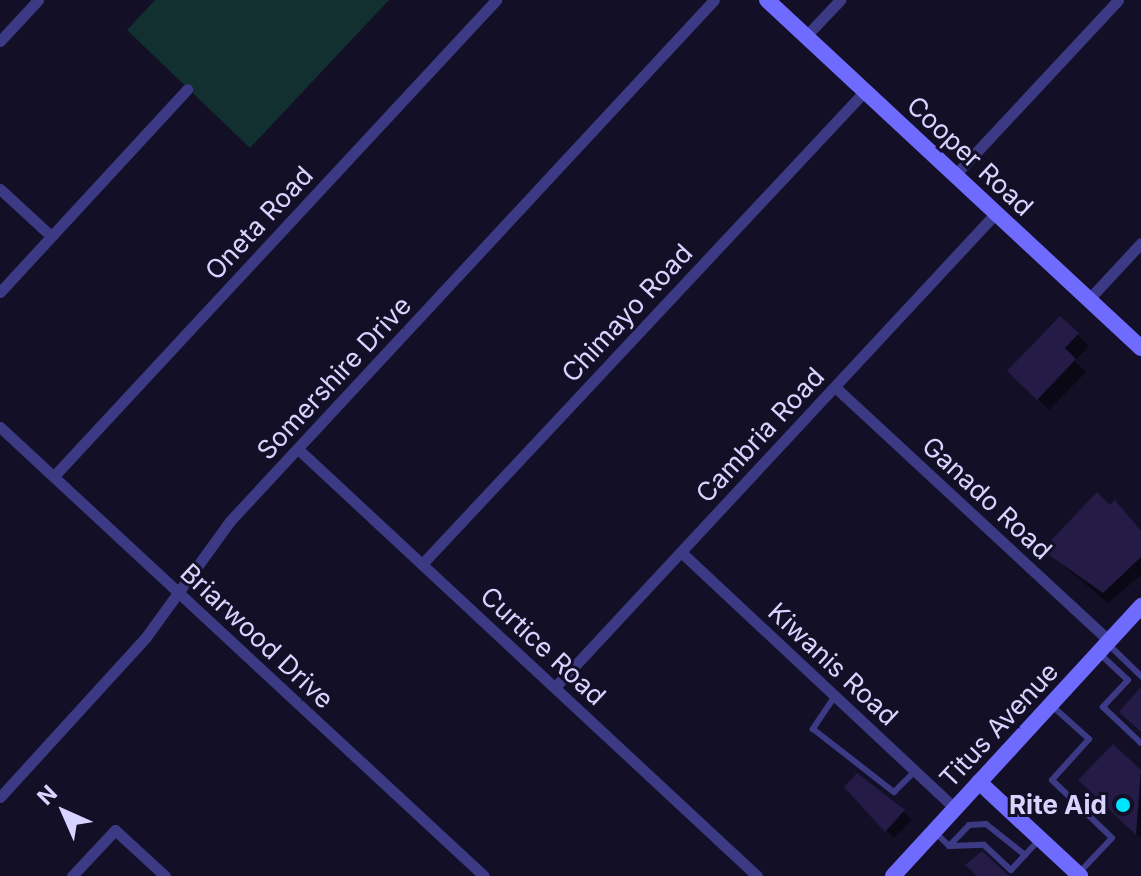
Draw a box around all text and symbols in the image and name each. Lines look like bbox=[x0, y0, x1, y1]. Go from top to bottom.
street label: Cooper Road bbox=[900, 90, 1040, 222]
street label: Oneta Road bbox=[199, 160, 319, 286]
street label: Chimayo Road bbox=[555, 237, 699, 389]
street label: Somershire Drive bbox=[250, 290, 418, 466]
street label: Cambria Road bbox=[689, 361, 831, 509]
street label: Ganado Road bbox=[916, 430, 1058, 566]
street label: Briarwood Drive bbox=[174, 557, 340, 715]
street label: Curtice Road bbox=[474, 580, 612, 712]
street label: Kiwanis Road bbox=[762, 596, 904, 732]
street label: Titus Avenue bbox=[933, 656, 1065, 794]
north arrow bbox=[24, 772, 104, 852]
text: N bbox=[32, 780, 62, 810]
place label: Rite Aid bbox=[1009, 789, 1107, 821]
marker: Rite Aid bbox=[1114, 796, 1132, 814]

